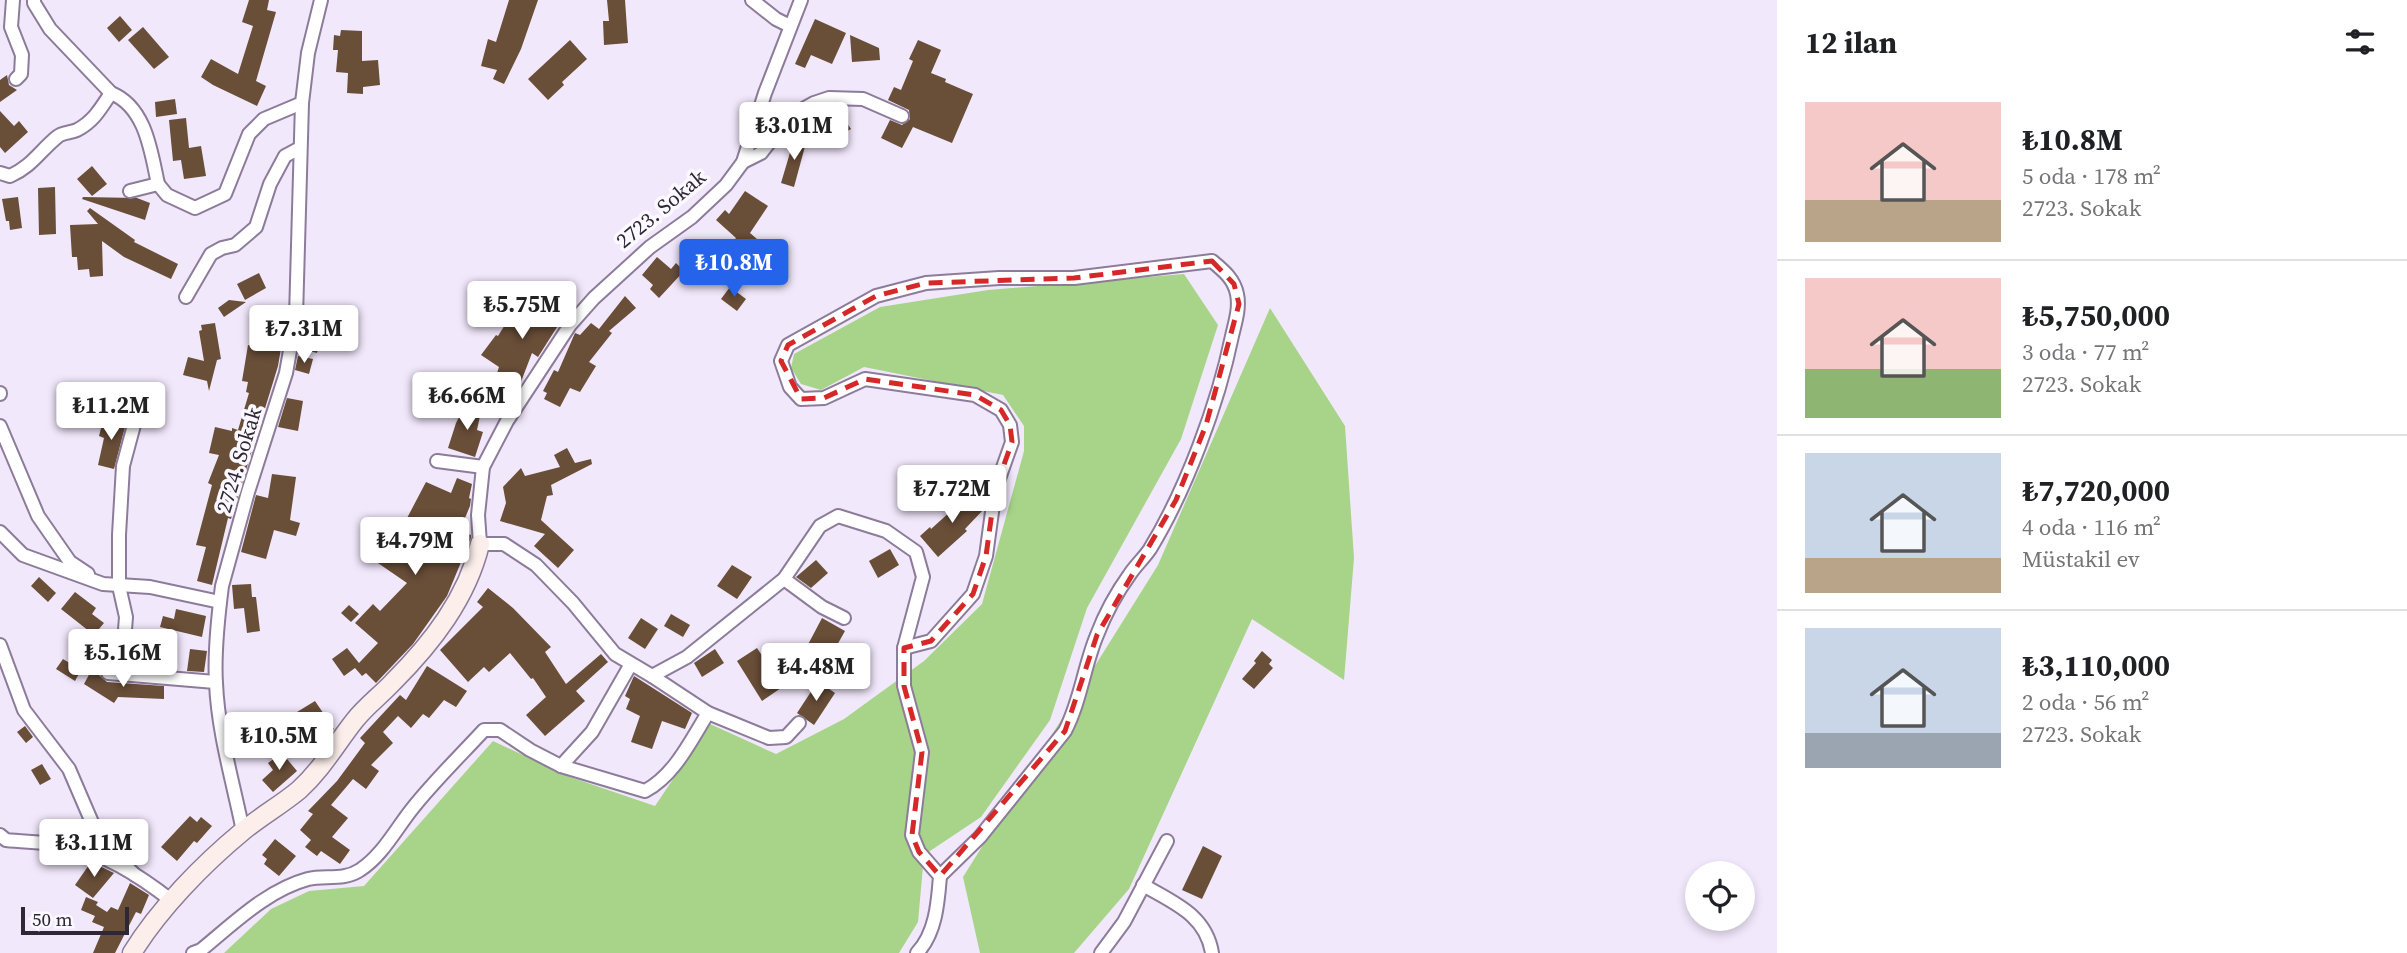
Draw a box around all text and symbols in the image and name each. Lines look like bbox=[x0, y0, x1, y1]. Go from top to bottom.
text: 12 ilan bbox=[1805, 22, 1897, 63]
icon: filters bbox=[2341, 23, 2379, 61]
pin: ₺3.01M bbox=[737, 102, 851, 162]
text: ₺3.01M bbox=[755, 109, 833, 141]
text: ₺10.8M bbox=[2022, 119, 2123, 160]
icon: home bbox=[1861, 130, 1945, 214]
text: 5 oda · 178 m² bbox=[2022, 160, 2161, 192]
street label: 2723. Sokak bbox=[610, 162, 712, 255]
text: 2723. Sokak bbox=[2022, 192, 2141, 224]
pin: ₺10.8M bbox=[677, 240, 791, 299]
text: ₺10.8M bbox=[695, 246, 773, 278]
pin: ₺5.75M bbox=[465, 282, 579, 341]
text: ₺5.75M bbox=[483, 288, 561, 320]
text: ₺5,750,000 bbox=[2022, 295, 2170, 336]
pin: ₺7.31M bbox=[247, 306, 361, 365]
icon: home bbox=[1861, 306, 1945, 390]
text: ₺7.31M bbox=[265, 312, 343, 344]
text: 3 oda · 77 m² bbox=[2022, 336, 2150, 368]
text: 2723. Sokak bbox=[2022, 368, 2141, 400]
pin: ₺6.66M bbox=[410, 372, 524, 432]
text: ₺6.66M bbox=[428, 379, 506, 411]
pin: ₺11.2M bbox=[54, 382, 168, 442]
text: ₺11.2M bbox=[72, 389, 150, 421]
street label: 2724. Sokak bbox=[209, 403, 268, 516]
pin: ₺7.72M bbox=[895, 466, 1009, 525]
text: ₺7,720,000 bbox=[2022, 470, 2170, 511]
text: ₺7.72M bbox=[913, 472, 991, 504]
icon: home bbox=[1861, 481, 1945, 565]
text: 4 oda · 116 m² bbox=[2022, 511, 2161, 543]
pin: ₺4.79M bbox=[358, 518, 472, 577]
text: ₺4.79M bbox=[376, 524, 454, 556]
text: Müstakil ev bbox=[2022, 543, 2140, 575]
pin: ₺5.16M bbox=[66, 630, 180, 689]
text: ₺5.16M bbox=[84, 636, 162, 668]
pin: ₺4.48M bbox=[759, 644, 873, 703]
text: ₺3,110,000 bbox=[2022, 645, 2170, 686]
text: ₺4.48M bbox=[777, 650, 855, 682]
icon: home bbox=[1861, 656, 1945, 740]
text: 2 oda · 56 m² bbox=[2022, 686, 2150, 718]
pin: ₺10.5M bbox=[222, 712, 336, 772]
text: 2723. Sokak bbox=[2022, 718, 2141, 750]
text: ₺10.5M bbox=[240, 719, 318, 751]
pin: ₺3.11M bbox=[37, 820, 151, 879]
text: ₺3.11M bbox=[55, 826, 133, 858]
map controls bbox=[1685, 861, 1755, 931]
button: locate bbox=[1685, 861, 1755, 931]
scale bar bbox=[21, 904, 130, 936]
text: 50 m bbox=[32, 906, 73, 932]

